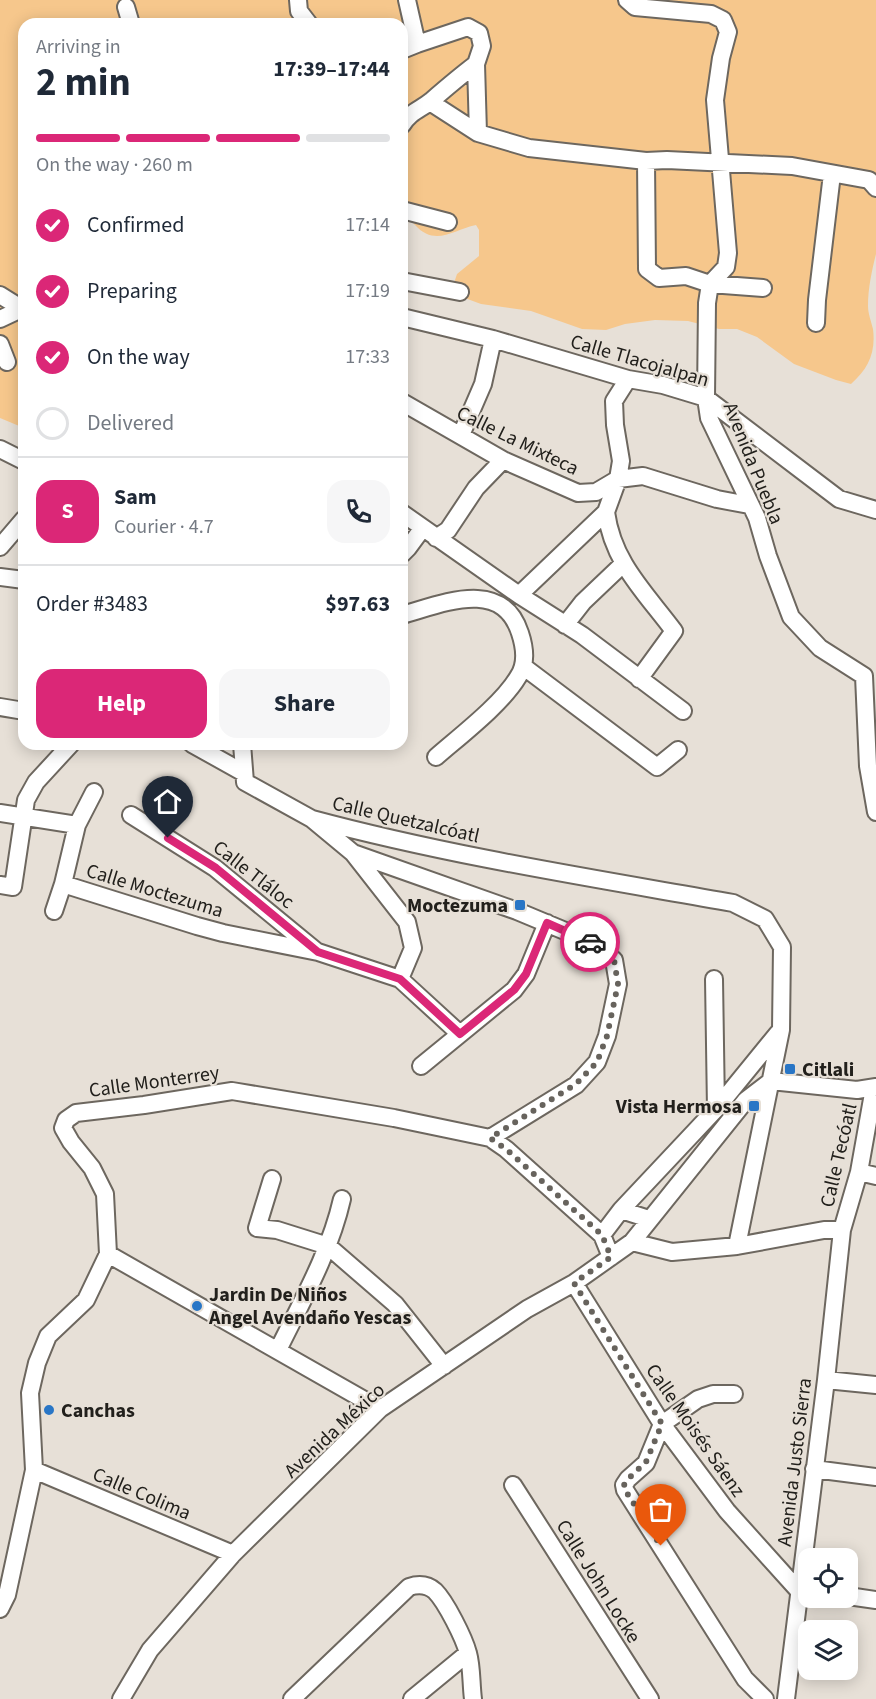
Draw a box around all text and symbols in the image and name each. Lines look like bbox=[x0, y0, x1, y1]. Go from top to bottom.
text: Arriving in bbox=[36, 33, 121, 61]
text: 17:39–17:44 bbox=[273, 53, 390, 85]
text: 2 min bbox=[36, 55, 131, 111]
text: On the way · 260 m bbox=[36, 151, 193, 179]
icon: check bbox=[36, 209, 69, 242]
text: Confirmed bbox=[87, 209, 184, 241]
text: 17:14 bbox=[345, 211, 390, 239]
icon: check bbox=[36, 275, 69, 308]
text: Preparing bbox=[87, 275, 177, 307]
text: 17:19 bbox=[345, 277, 390, 305]
street label: Calle Tlacojalpan bbox=[567, 328, 712, 394]
icon: check bbox=[36, 341, 69, 374]
text: On the way bbox=[87, 341, 190, 373]
text: 17:33 bbox=[345, 343, 390, 371]
street label: Avenida Puebla bbox=[716, 398, 790, 529]
street label: Calle La Mixteca bbox=[452, 399, 583, 483]
text: Delivered bbox=[87, 407, 174, 439]
button: phone bbox=[327, 480, 390, 543]
text: Sam bbox=[114, 481, 157, 513]
text: S bbox=[61, 495, 74, 527]
text: Courier · 4.7 bbox=[114, 513, 214, 541]
text: Order #3483 bbox=[36, 588, 148, 620]
text: $97.63 bbox=[325, 588, 390, 620]
button: Help bbox=[36, 669, 207, 738]
button: Share bbox=[219, 669, 390, 738]
pin bbox=[142, 776, 193, 838]
icon: home bbox=[151, 785, 184, 818]
street label: Calle Quetzalcóatl bbox=[329, 789, 482, 851]
street label: Calle Tláloc bbox=[207, 834, 300, 916]
street label: Calle Moctezuma bbox=[83, 857, 227, 925]
place label: Moctezuma bbox=[407, 892, 508, 920]
marker: Moctezuma bbox=[513, 898, 527, 912]
courier bbox=[560, 912, 620, 972]
icon: car bbox=[574, 926, 607, 959]
place label: Citlali bbox=[802, 1056, 854, 1084]
street label: Calle Monterrey bbox=[87, 1059, 222, 1105]
marker: Citlali bbox=[783, 1062, 797, 1076]
place label: Vista Hermosa bbox=[615, 1093, 742, 1121]
marker: Vista Hermosa bbox=[747, 1099, 761, 1113]
street label: Calle Tecóatl bbox=[813, 1100, 865, 1210]
place label: Jardin De Niños Angel Avendaño Yescas bbox=[208, 1281, 411, 1332]
marker: Jardin De Niños Angel Avendaño Yescas bbox=[190, 1299, 204, 1313]
street label: Calle Moisés Sáenz bbox=[639, 1358, 752, 1503]
street label: Avenida Justo Sierra bbox=[771, 1376, 819, 1548]
street label: Avenida México bbox=[278, 1377, 391, 1485]
place label: Canchas bbox=[61, 1397, 135, 1425]
marker: Canchas bbox=[42, 1403, 56, 1417]
street label: Calle Colima bbox=[88, 1461, 195, 1527]
pin bbox=[635, 1484, 686, 1546]
icon: bag bbox=[644, 1493, 677, 1526]
street label: Calle John Locke bbox=[549, 1514, 647, 1649]
map controls bbox=[798, 1548, 858, 1680]
button: locate bbox=[798, 1548, 858, 1608]
button: layers bbox=[798, 1620, 858, 1680]

